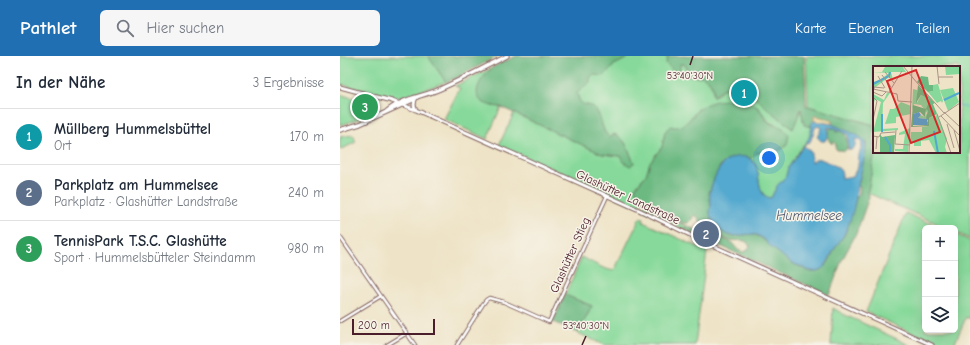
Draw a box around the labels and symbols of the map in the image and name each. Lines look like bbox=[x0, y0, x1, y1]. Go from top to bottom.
inset map bbox=[873, 66, 960, 153]
text: 53°40'30"N bbox=[667, 70, 713, 82]
pin: 1 bbox=[731, 78, 757, 108]
pin: 3 bbox=[352, 92, 378, 122]
your location bbox=[759, 148, 779, 168]
street label: Glashütter Landstraße bbox=[574, 167, 682, 227]
water label: Hummelsee bbox=[776, 208, 842, 223]
street label: Glashütter Stieg bbox=[547, 215, 593, 295]
pin: 2 bbox=[693, 219, 719, 249]
scale bar bbox=[352, 317, 435, 336]
text: 53°40'30"N bbox=[563, 320, 609, 332]

